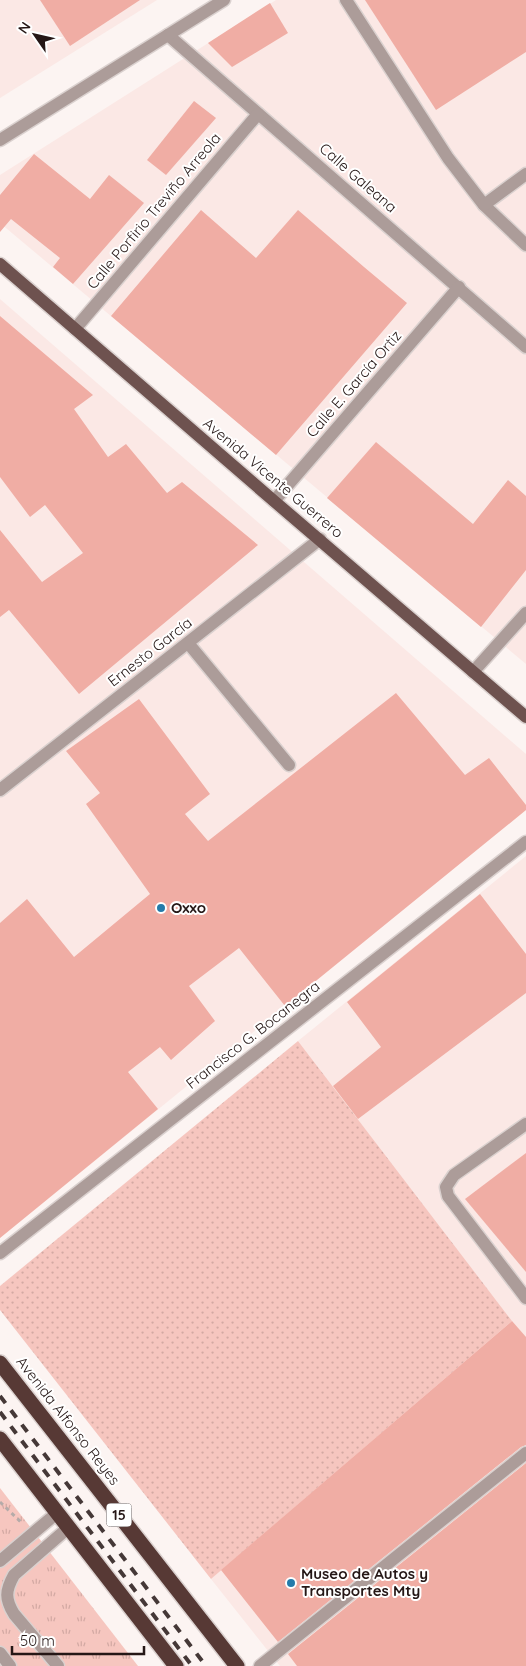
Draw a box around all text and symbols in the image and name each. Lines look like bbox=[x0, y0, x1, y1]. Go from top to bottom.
north arrow bbox=[10, 10, 60, 60]
text: N bbox=[14, 18, 35, 37]
street label: Calle Porfirio Treviño Arreola bbox=[83, 129, 225, 293]
street label: Calle Galeana bbox=[316, 139, 401, 216]
street label: Calle E. García Ortiz bbox=[302, 326, 405, 441]
street label: Avenida Vicente Guerrero bbox=[199, 413, 347, 542]
street label: Ernesto García bbox=[104, 613, 196, 690]
place label: Oxxo bbox=[171, 898, 206, 917]
marker: Oxxo bbox=[155, 902, 167, 914]
street label: Francisco G. Bocanegra bbox=[182, 976, 323, 1093]
street label: Avenida Alfonso Reyes bbox=[12, 1353, 125, 1489]
road number: 15 bbox=[106, 1504, 132, 1526]
place label: Museo de Autos y Transportes Mty bbox=[301, 1564, 428, 1600]
marker: Museo de Autos y Transportes Mty bbox=[285, 1577, 297, 1589]
scale bar bbox=[12, 1624, 145, 1656]
text: 50 m bbox=[20, 1631, 55, 1650]

